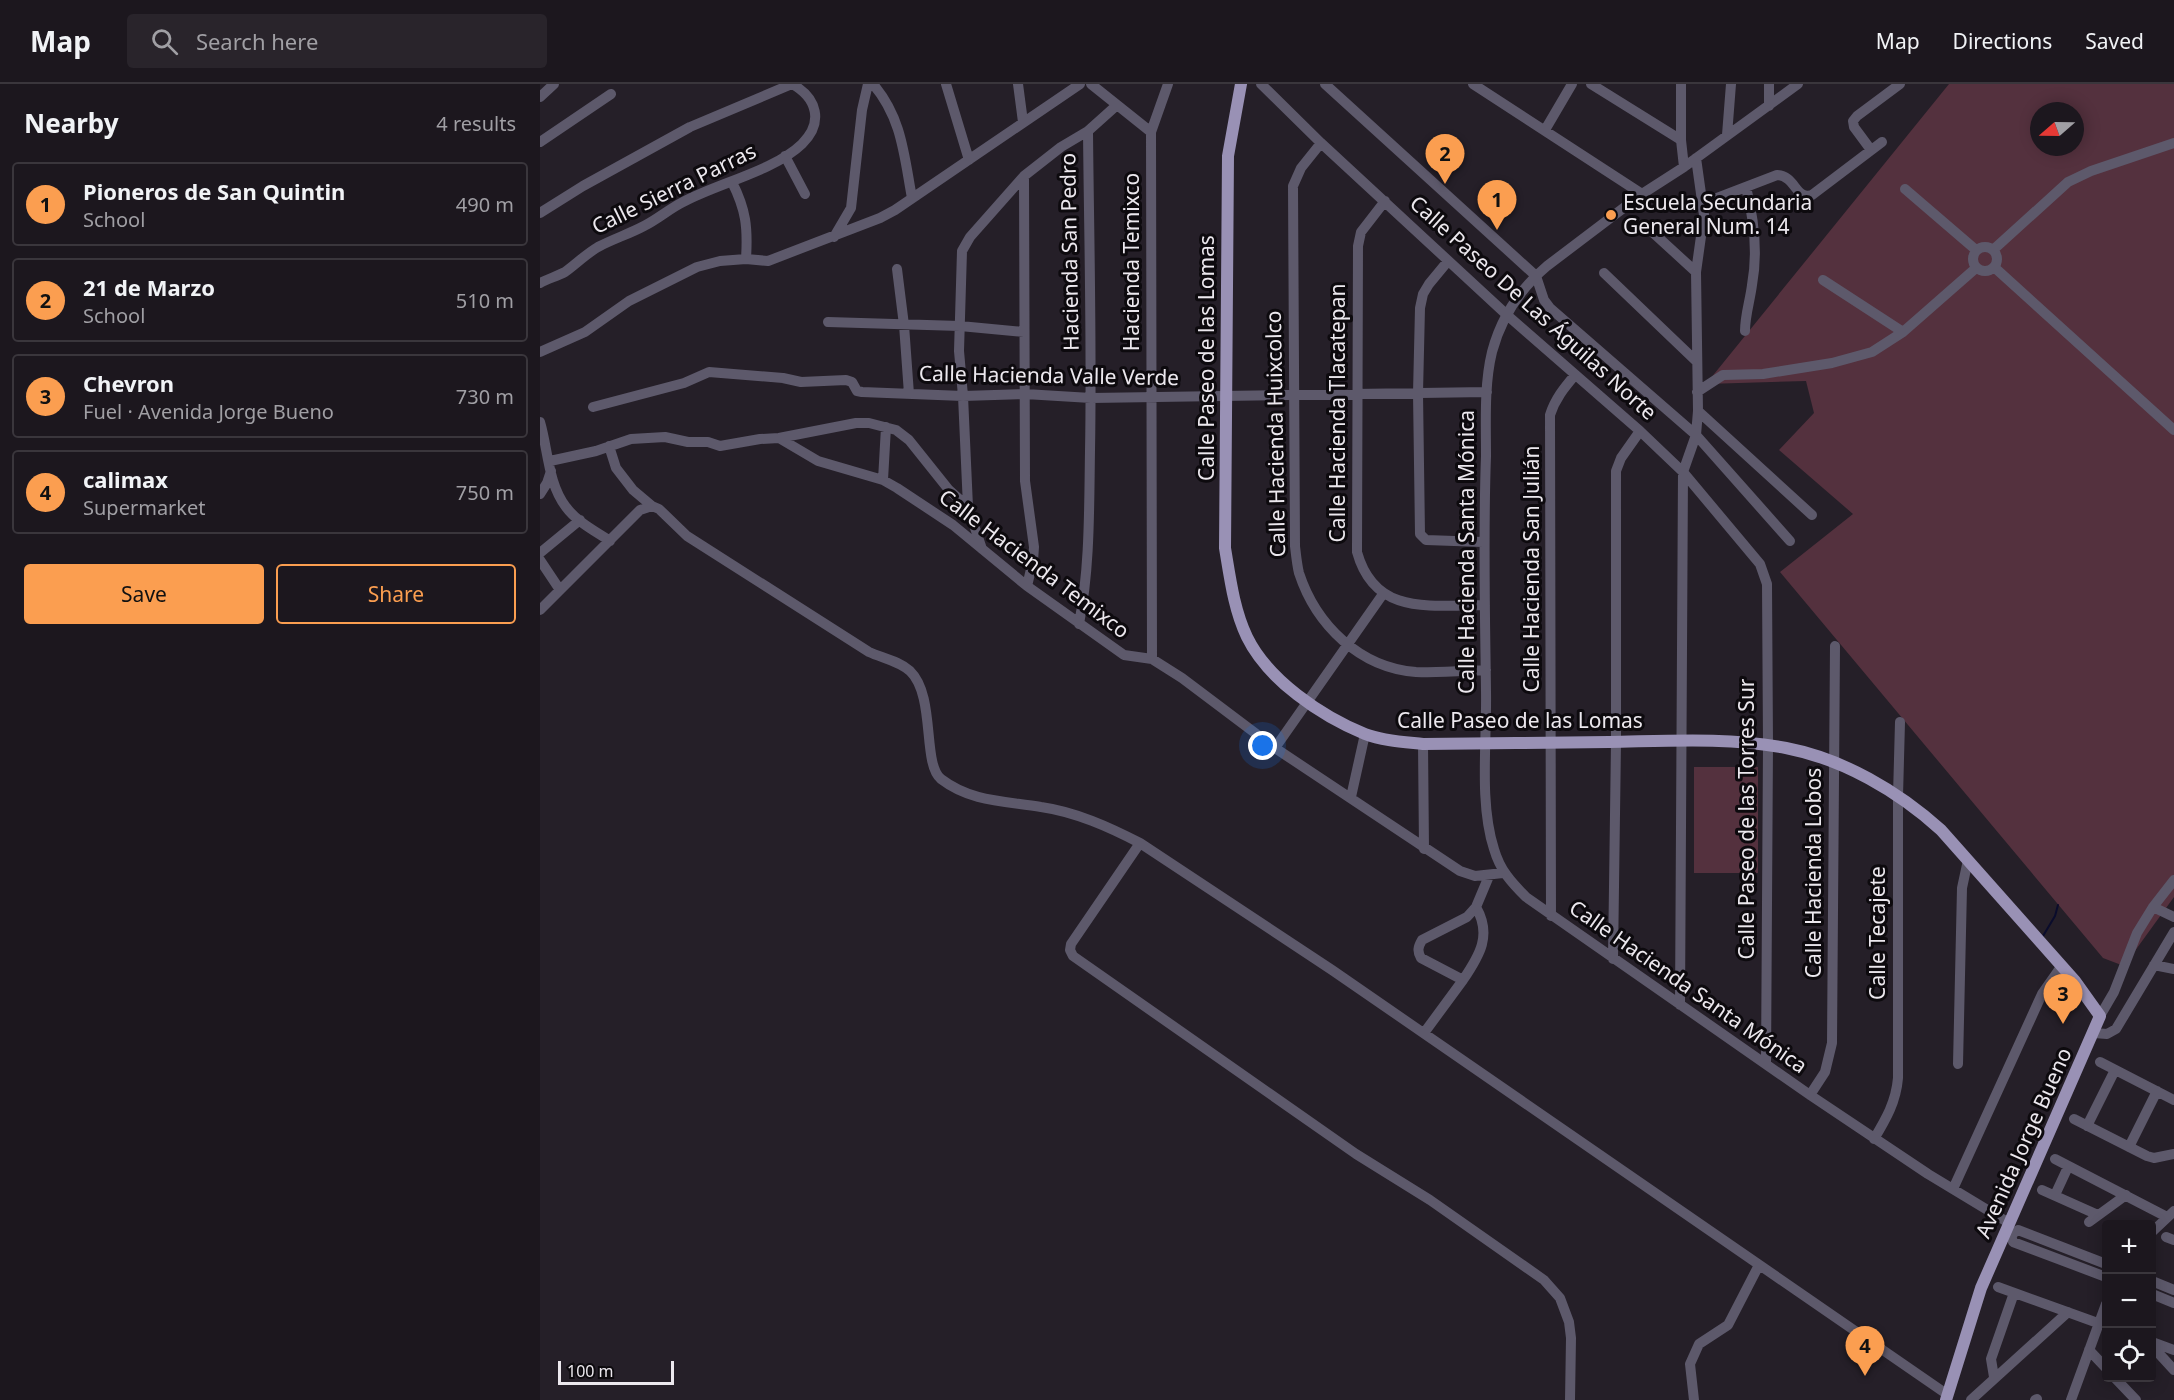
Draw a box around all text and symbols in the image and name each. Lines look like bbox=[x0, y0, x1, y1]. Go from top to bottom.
search box bbox=[127, 14, 547, 68]
text: Map bbox=[30, 22, 91, 60]
icon: search bbox=[148, 25, 181, 58]
text: Search here bbox=[196, 26, 318, 56]
text: Map bbox=[1876, 27, 1920, 55]
text: Directions bbox=[1953, 27, 2052, 55]
text: Saved bbox=[2085, 27, 2144, 55]
north arrow bbox=[2030, 102, 2084, 156]
text: Nearby bbox=[24, 105, 119, 141]
text: 4 results bbox=[436, 110, 516, 137]
pin: 2 bbox=[1426, 135, 1464, 184]
street label: Calle Sierra Parras bbox=[587, 136, 760, 240]
street label: Hacienda San Pedro bbox=[1053, 153, 1085, 351]
street label: Hacienda Temixco bbox=[1117, 173, 1145, 351]
text: Pioneros de San Quintin bbox=[83, 176, 345, 206]
pin: 1 bbox=[1478, 180, 1516, 230]
place label: Escuela Secundaria General Num. 14 bbox=[1623, 188, 1812, 240]
street label: Calle Paseo De Las Águilas Norte bbox=[1404, 189, 1663, 426]
text: 1 bbox=[40, 191, 51, 218]
text: 490 m bbox=[456, 191, 514, 218]
text: School bbox=[83, 206, 145, 233]
marker: Escuela Secundaria General Num. 14 bbox=[1604, 208, 1618, 222]
street label: Calle Paseo de las Lomas bbox=[1192, 235, 1220, 481]
text: 21 de Marzo bbox=[83, 272, 215, 302]
street label: Calle Hacienda Tlacatepan bbox=[1323, 284, 1351, 542]
text: 2 bbox=[40, 287, 51, 314]
text: 510 m bbox=[456, 287, 514, 314]
text: School bbox=[83, 302, 145, 329]
street label: Calle Hacienda Huixcolco bbox=[1259, 310, 1291, 558]
street label: Calle Hacienda Valle Verde bbox=[919, 359, 1179, 391]
text: Chevron bbox=[83, 368, 174, 398]
text: 3 bbox=[40, 383, 51, 410]
text: 730 m bbox=[456, 383, 514, 410]
text: Fuel · Avenida Jorge Bueno bbox=[83, 398, 334, 425]
street label: Calle Hacienda Santa Mónica bbox=[1452, 410, 1480, 694]
street label: Calle Hacienda San Julián bbox=[1517, 445, 1545, 693]
text: calimax bbox=[83, 464, 168, 494]
text: 4 bbox=[40, 479, 51, 506]
text: 750 m bbox=[456, 479, 514, 506]
street label: Calle Hacienda Temixco bbox=[934, 482, 1136, 644]
text: Supermarket bbox=[83, 494, 206, 521]
button: Save bbox=[24, 564, 264, 624]
button: Share bbox=[276, 564, 516, 624]
street label: Calle Paseo de las Torres Sur bbox=[1732, 678, 1760, 960]
street label: Calle Paseo de las Lomas bbox=[1397, 706, 1643, 734]
your location bbox=[1248, 731, 1277, 760]
street label: Calle Hacienda Lobos bbox=[1799, 768, 1827, 978]
street label: Calle Tecajete bbox=[1863, 866, 1891, 1000]
street label: Calle Hacienda Santa Mónica bbox=[1564, 893, 1813, 1079]
pin: 3 bbox=[2044, 974, 2083, 1024]
street label: Avenida Jorge Bueno bbox=[1968, 1043, 2078, 1242]
map controls bbox=[2102, 1220, 2156, 1382]
button: + bbox=[2102, 1220, 2156, 1274]
button: − bbox=[2102, 1274, 2156, 1328]
pin: 4 bbox=[1846, 1326, 1884, 1376]
button: locate bbox=[2102, 1328, 2156, 1382]
scale bar bbox=[558, 1358, 674, 1386]
text: 100 m bbox=[567, 1360, 614, 1382]

